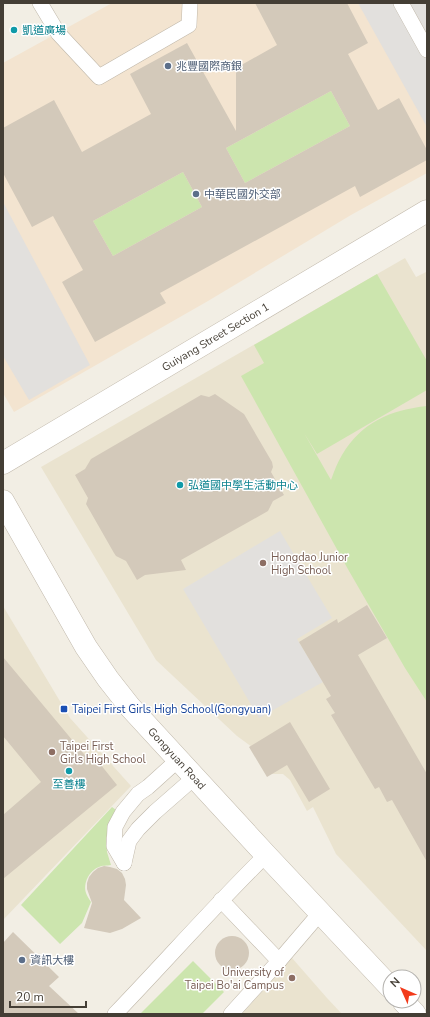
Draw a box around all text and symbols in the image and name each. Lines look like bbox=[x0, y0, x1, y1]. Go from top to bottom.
place label: 凱道廣場 bbox=[22, 23, 66, 38]
marker: 凱道廣場 bbox=[9, 25, 19, 35]
place label: 兆豐國際商銀 bbox=[176, 59, 242, 74]
marker: 兆豐國際商銀 bbox=[163, 61, 173, 71]
place label: 中華民國外交部 bbox=[204, 187, 281, 202]
marker: 中華民國外交部 bbox=[191, 189, 201, 199]
street label: Guiyang Street Section 1 bbox=[159, 299, 272, 375]
place label: 弘道國中學生活動中心 bbox=[188, 478, 298, 493]
marker: 弘道國中學生活動中心 bbox=[175, 480, 185, 490]
place label: Hongdao Junior High School bbox=[271, 550, 348, 578]
marker: Hongdao Junior High School bbox=[258, 558, 268, 568]
place label: Taipei First Girls High School(Gongyuan) bbox=[72, 702, 271, 717]
marker: Taipei First Girls High School(Gongyuan) bbox=[59, 704, 69, 714]
street label: Gongyuan Road bbox=[144, 724, 209, 793]
place label: Taipei First Girls High School bbox=[60, 739, 147, 767]
marker: Taipei First Girls High School bbox=[47, 747, 57, 757]
marker: 至善樓 bbox=[64, 766, 74, 776]
place label: 至善樓 bbox=[53, 777, 86, 792]
place label: 資訊大樓 bbox=[30, 953, 74, 968]
marker: 資訊大樓 bbox=[17, 955, 27, 965]
place label: University of Taipei Bo'ai Campus bbox=[185, 965, 284, 993]
north arrow bbox=[382, 969, 422, 1009]
marker: University of Taipei Bo'ai Campus bbox=[287, 973, 297, 983]
text: N bbox=[387, 974, 403, 990]
scale bar bbox=[10, 983, 86, 1009]
text: 20 m bbox=[16, 989, 44, 1005]

